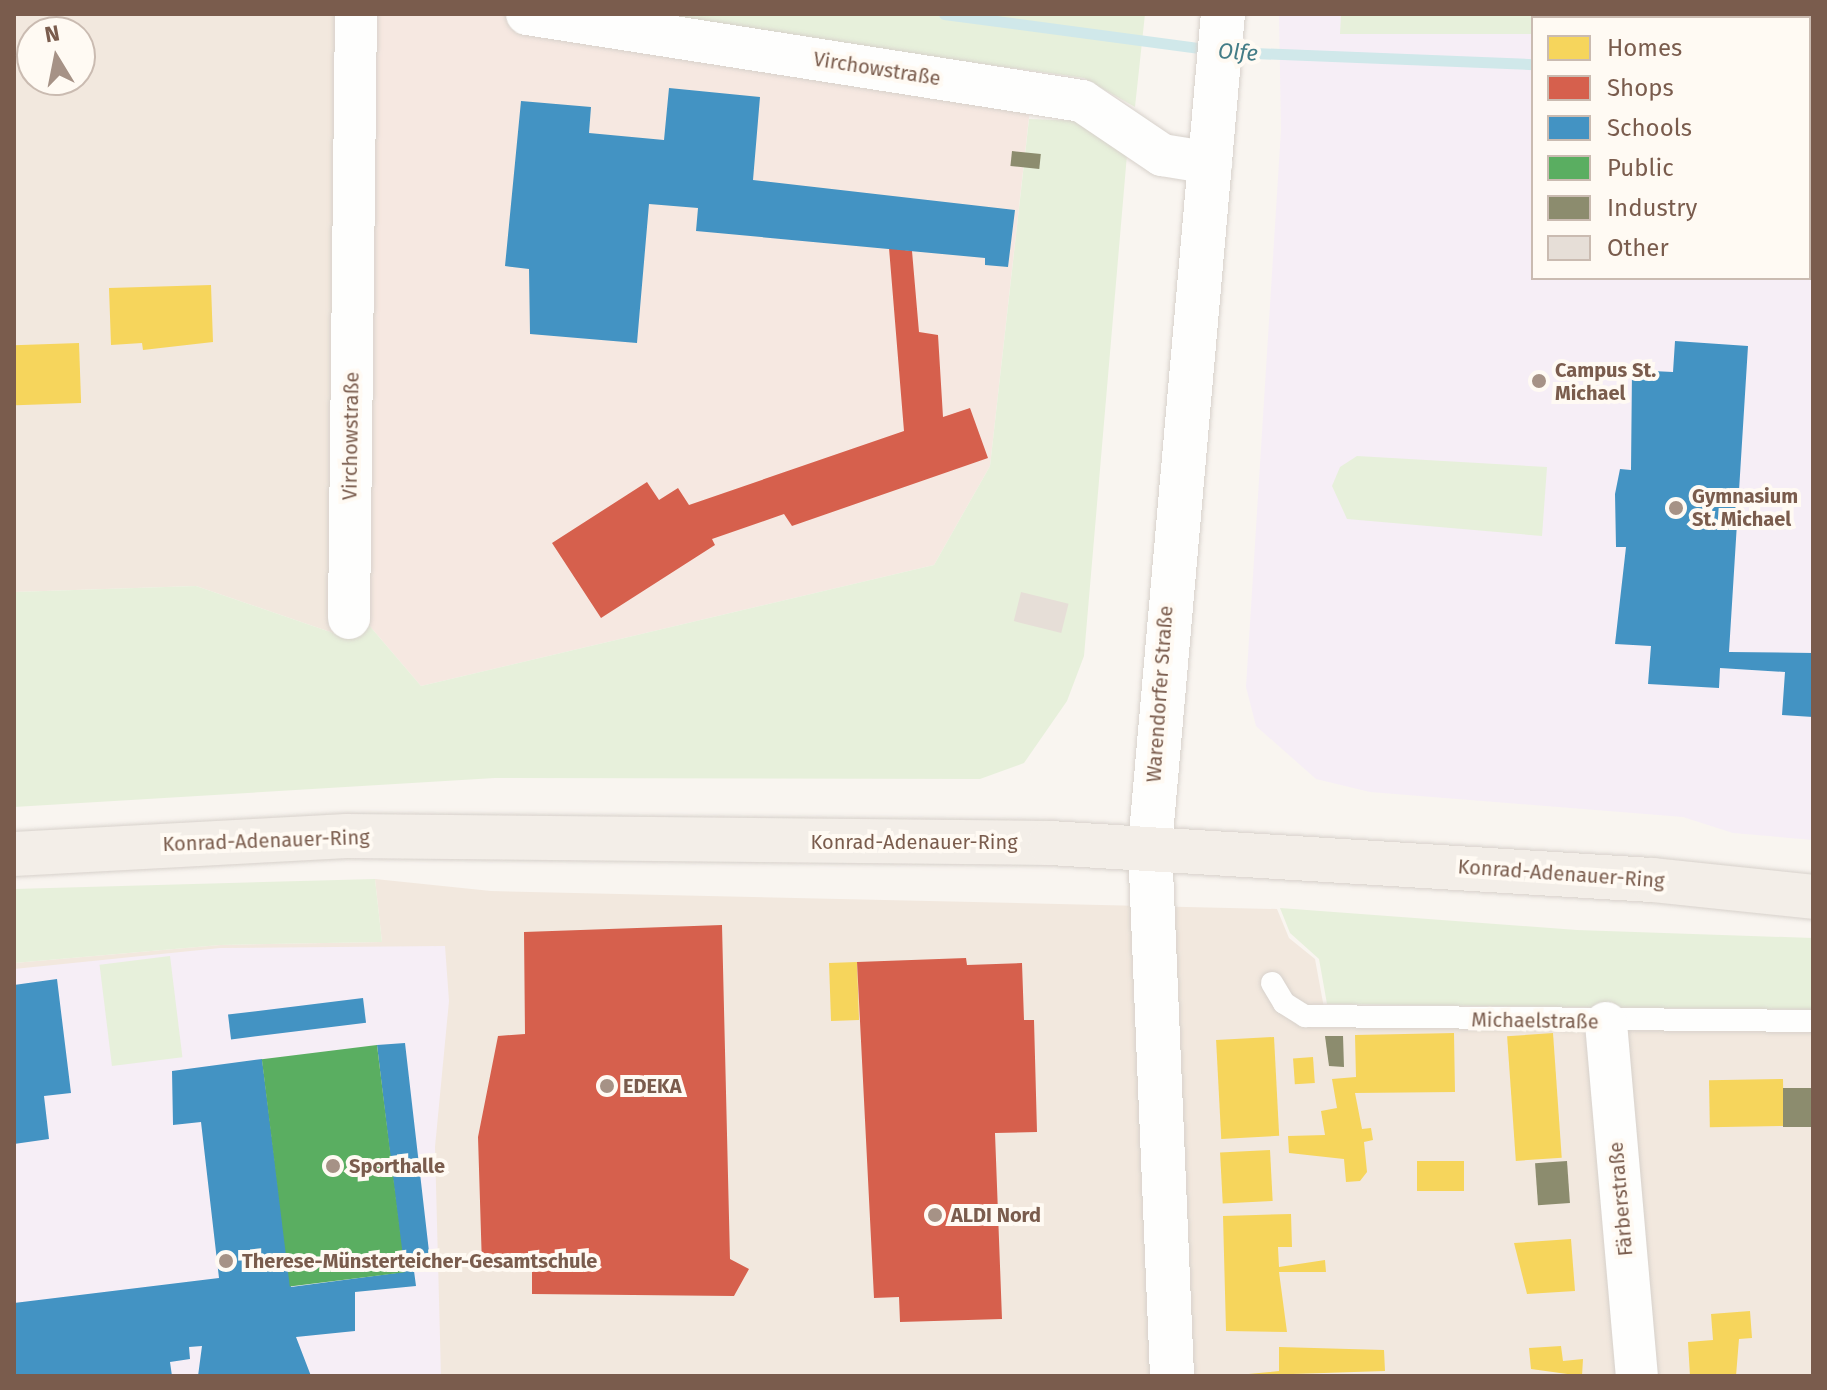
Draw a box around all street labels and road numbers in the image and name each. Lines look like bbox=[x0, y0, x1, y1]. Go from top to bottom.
street label: Virchowstraße bbox=[812, 47, 942, 91]
street label: Virchowstraße bbox=[338, 372, 364, 500]
street label: Warendorfer Straße bbox=[1142, 605, 1178, 783]
street label: Konrad-Adenauer-Ring bbox=[162, 825, 370, 857]
street label: Konrad-Adenauer-Ring bbox=[810, 830, 1018, 854]
street label: Konrad-Adenauer-Ring bbox=[1457, 855, 1665, 893]
street label: Michaelstraße bbox=[1471, 1008, 1599, 1034]
street label: Färberstraße bbox=[1604, 1141, 1638, 1257]

